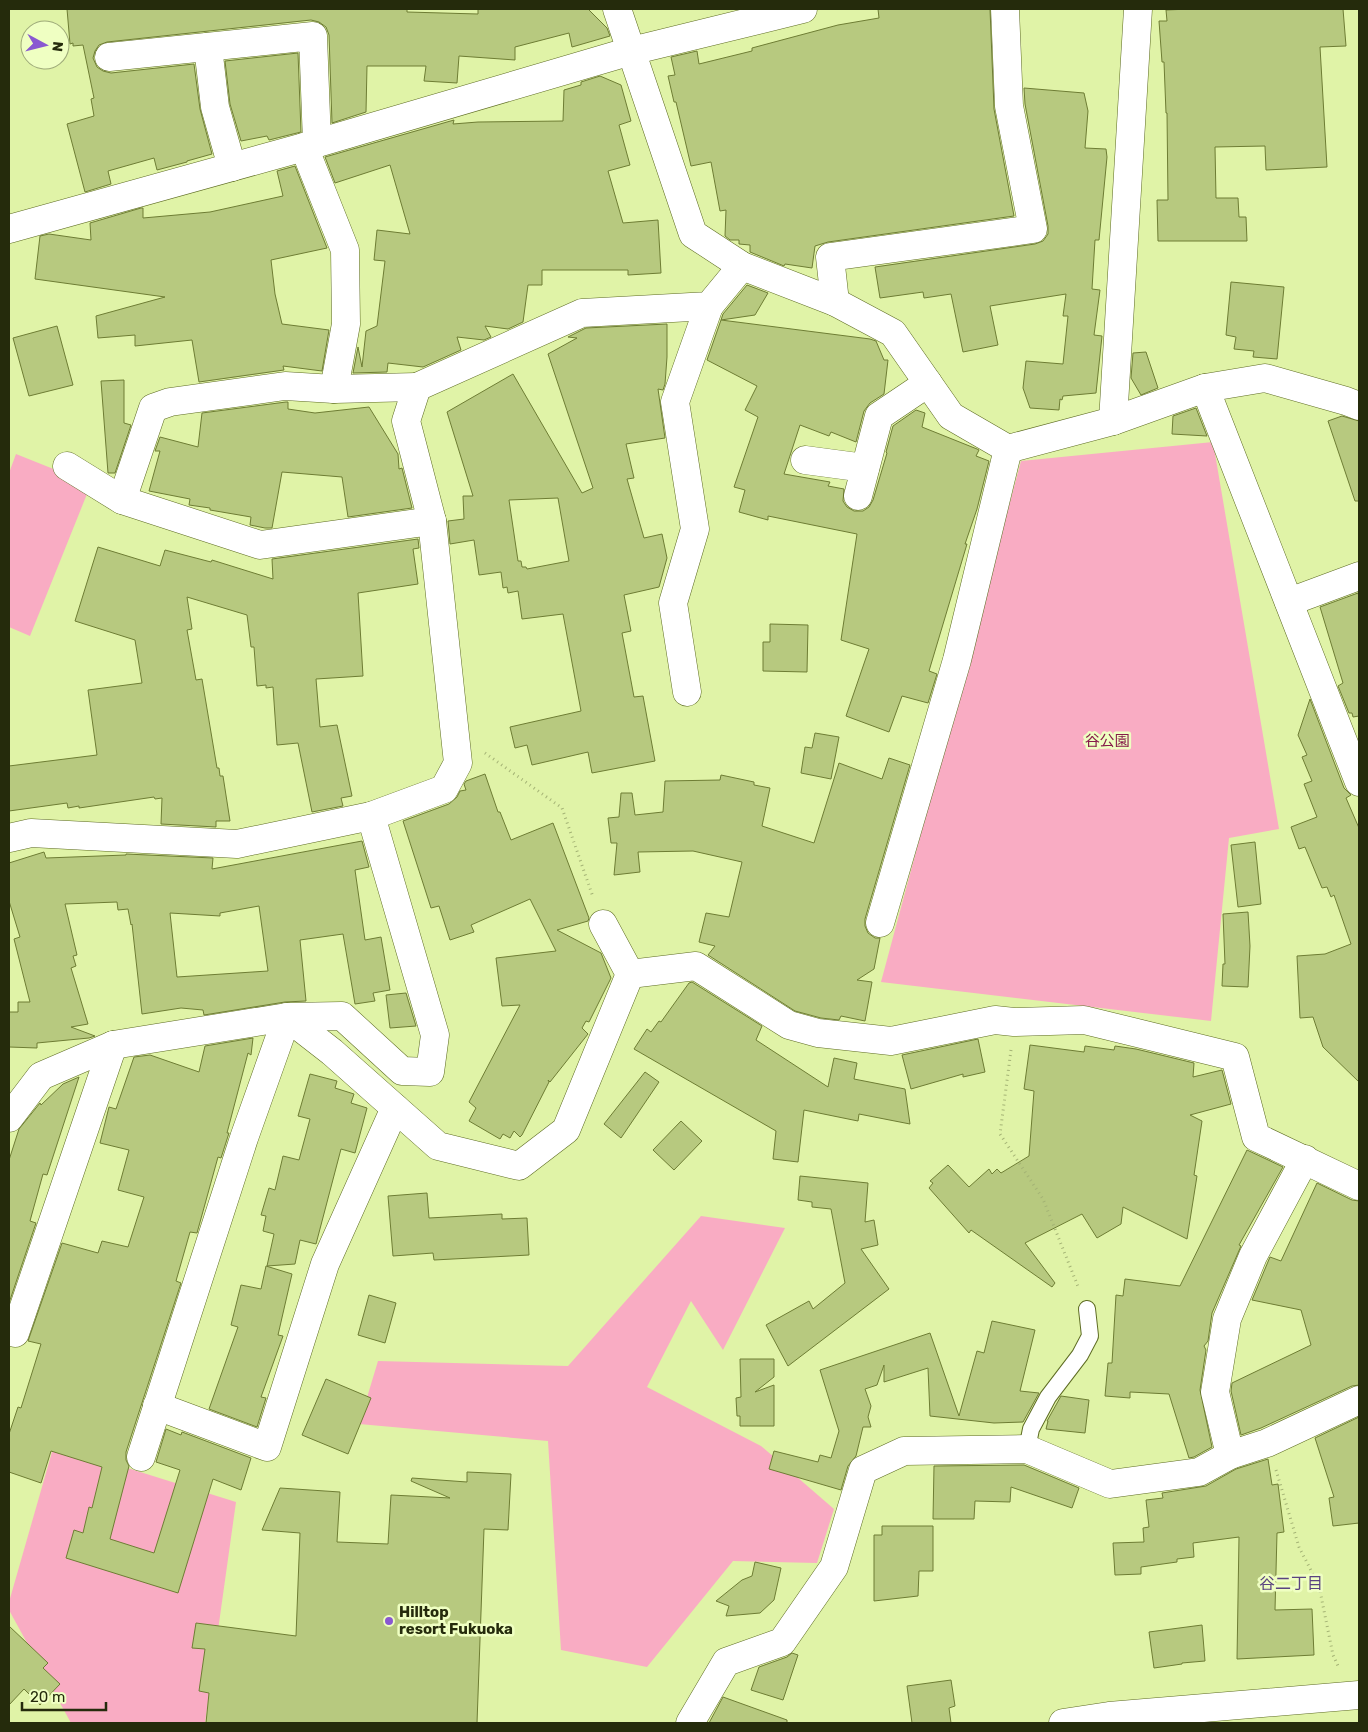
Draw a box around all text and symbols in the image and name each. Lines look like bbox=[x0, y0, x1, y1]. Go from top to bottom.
north arrow bbox=[20, 20, 70, 70]
text: N bbox=[48, 40, 66, 53]
park label: 谷公園 bbox=[1084, 732, 1130, 750]
district label: 谷二丁目 bbox=[1259, 1574, 1323, 1593]
place label: Hilltop resort Fukuoka bbox=[399, 1603, 513, 1638]
marker: Hilltop resort Fukuoka bbox=[383, 1615, 395, 1627]
scale bar bbox=[22, 1680, 106, 1712]
text: 20 m bbox=[30, 1688, 65, 1706]

